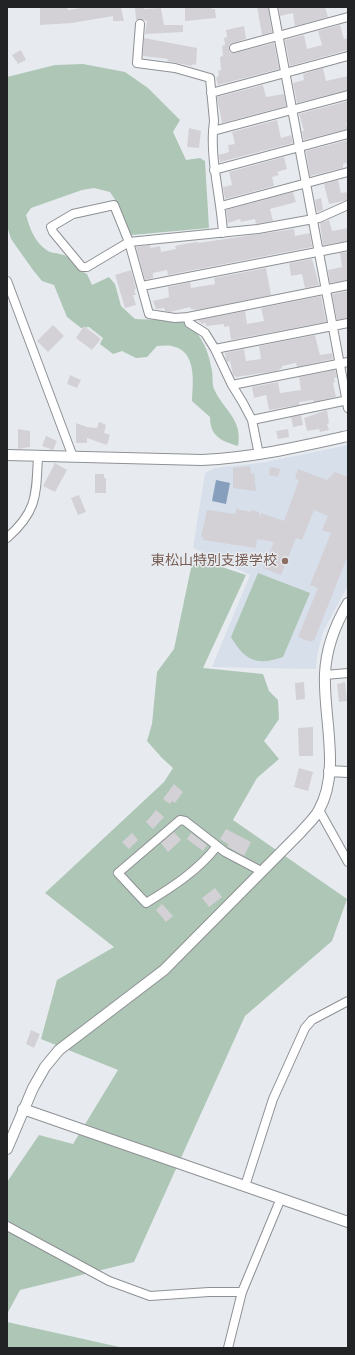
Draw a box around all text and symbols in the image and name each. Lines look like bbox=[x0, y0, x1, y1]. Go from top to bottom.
place label: 東松山特別支援学校 bbox=[151, 553, 277, 569]
marker: 東松山特別支援学校 bbox=[280, 556, 290, 566]

